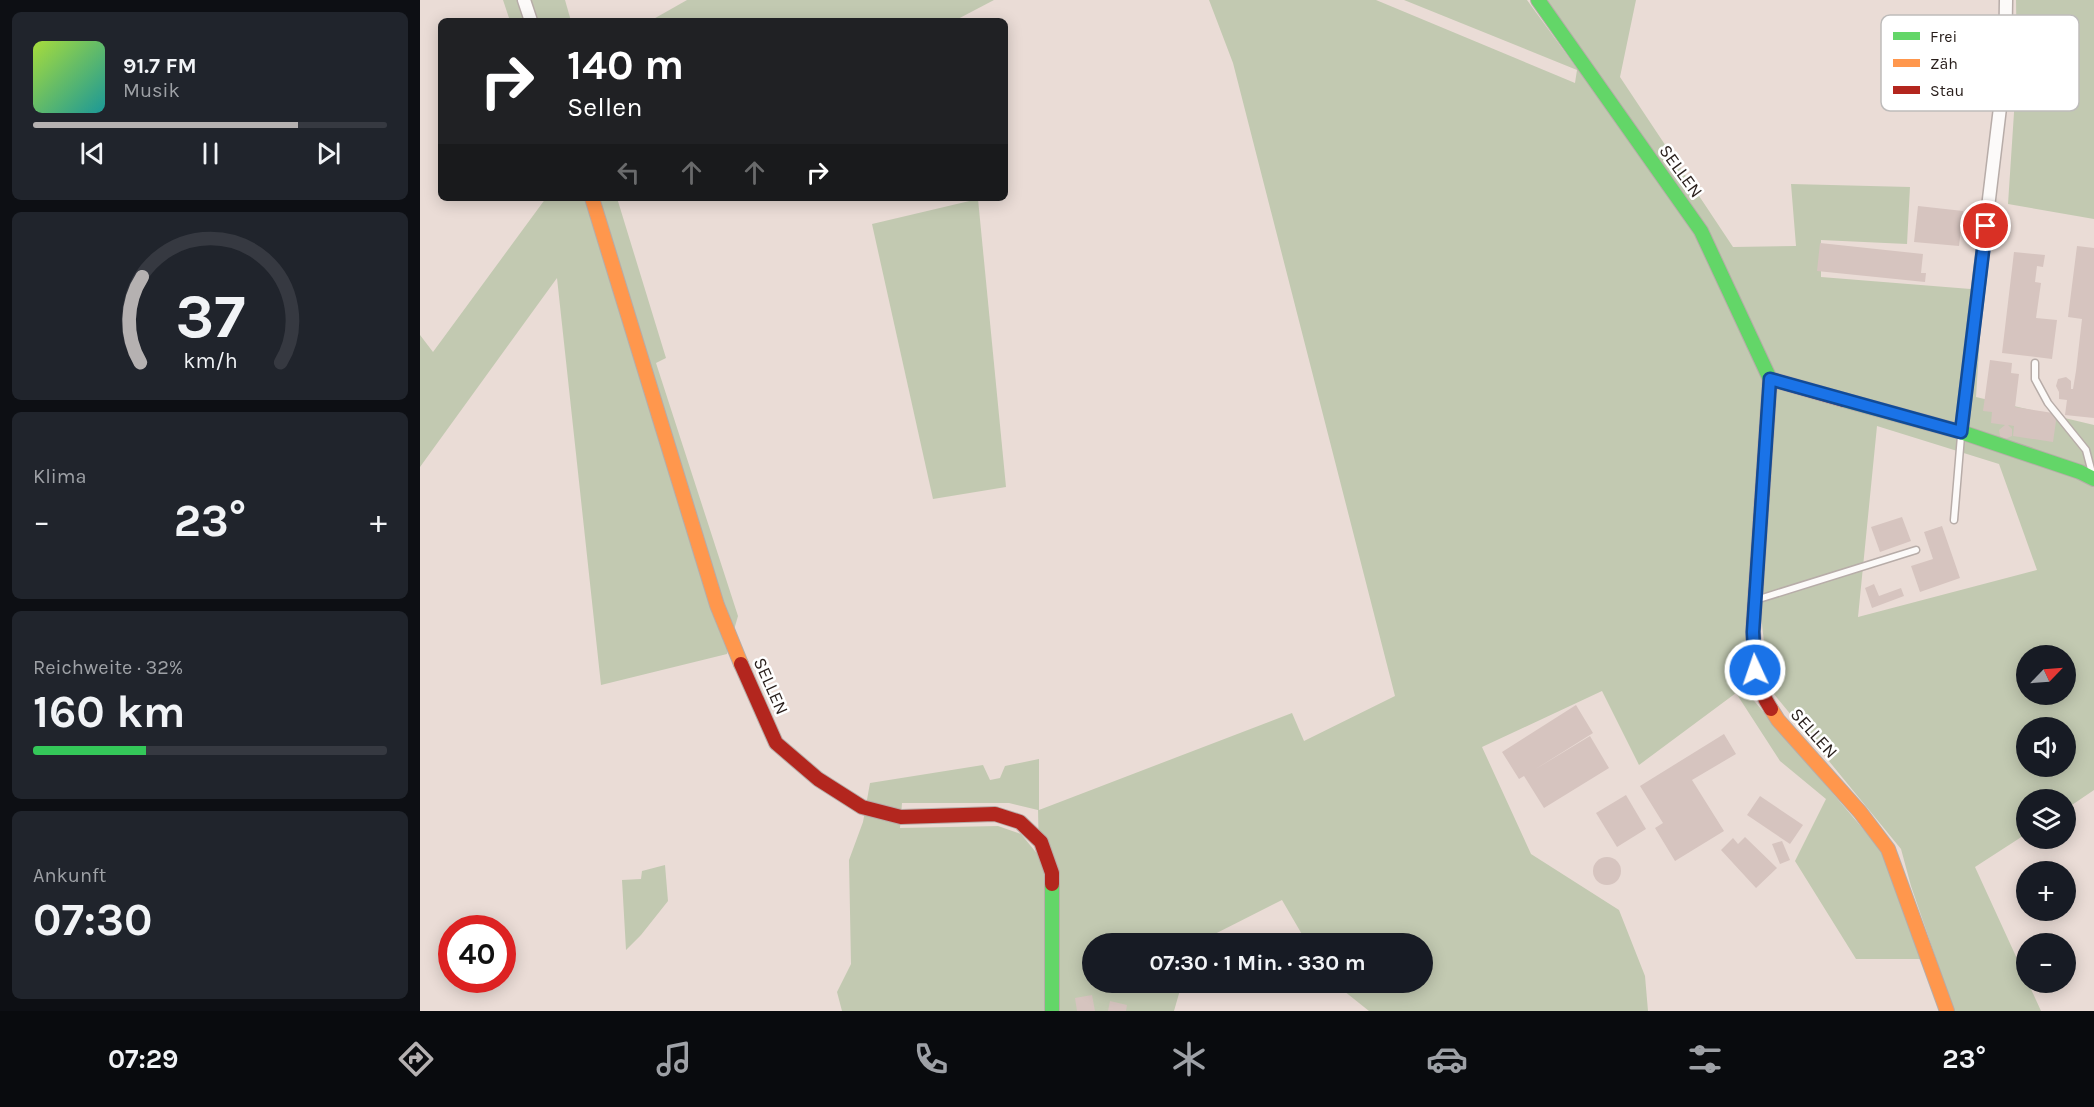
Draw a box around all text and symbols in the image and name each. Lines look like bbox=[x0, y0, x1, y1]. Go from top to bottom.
legend bbox=[1881, 15, 2079, 111]
text: Frei bbox=[1930, 27, 1957, 46]
text: 140 m bbox=[567, 40, 684, 90]
icon: right bbox=[468, 42, 546, 120]
text: 91.7 FM bbox=[123, 53, 197, 79]
text: Zäh bbox=[1930, 54, 1958, 73]
text: Musik bbox=[123, 79, 180, 102]
text: Stau bbox=[1930, 81, 1964, 100]
text: Sellen bbox=[567, 91, 642, 123]
icon: previous bbox=[76, 137, 109, 170]
icon: pause bbox=[194, 137, 227, 170]
icon: next bbox=[312, 137, 345, 170]
street label: SELLEN bbox=[1654, 140, 1708, 202]
icon: left bbox=[612, 156, 645, 189]
icon: ahead bbox=[675, 156, 708, 189]
icon: ahead bbox=[738, 156, 771, 189]
icon: right bbox=[801, 156, 834, 189]
pin bbox=[1960, 200, 2011, 251]
icon: arrive bbox=[1969, 209, 2002, 242]
text: 37 bbox=[175, 280, 245, 353]
text: km/h bbox=[183, 348, 237, 373]
text: Klima bbox=[33, 465, 86, 488]
text: 23° bbox=[174, 495, 246, 547]
text: − bbox=[33, 502, 50, 540]
text: + bbox=[370, 502, 387, 540]
position arrow bbox=[1723, 638, 1787, 702]
north arrow bbox=[2016, 645, 2076, 705]
map controls bbox=[2016, 645, 2076, 993]
street label: SELLEN bbox=[749, 654, 793, 718]
text: Reichweite · 32% bbox=[33, 656, 183, 679]
text: 160 km bbox=[33, 686, 186, 738]
street label: SELLEN bbox=[1786, 703, 1842, 763]
button: sound bbox=[2016, 717, 2076, 777]
button: layers bbox=[2016, 789, 2076, 849]
button: + bbox=[2016, 861, 2076, 921]
text: Ankunft bbox=[33, 864, 106, 887]
text: 07:30 bbox=[33, 894, 152, 946]
speed limit sign: 40 bbox=[438, 915, 516, 993]
button: − bbox=[2016, 933, 2076, 993]
text: 07:30 · 1 Min. · 330 m bbox=[1149, 950, 1366, 976]
icon: directions bbox=[395, 1038, 437, 1080]
icon: music bbox=[653, 1038, 695, 1080]
icon: phone bbox=[910, 1038, 952, 1080]
icon: climate bbox=[1168, 1038, 1210, 1080]
icon: car bbox=[1426, 1038, 1468, 1080]
icon: filters bbox=[1684, 1038, 1726, 1080]
text: 07:29 bbox=[108, 1043, 179, 1075]
text: 23° bbox=[1942, 1043, 1986, 1075]

